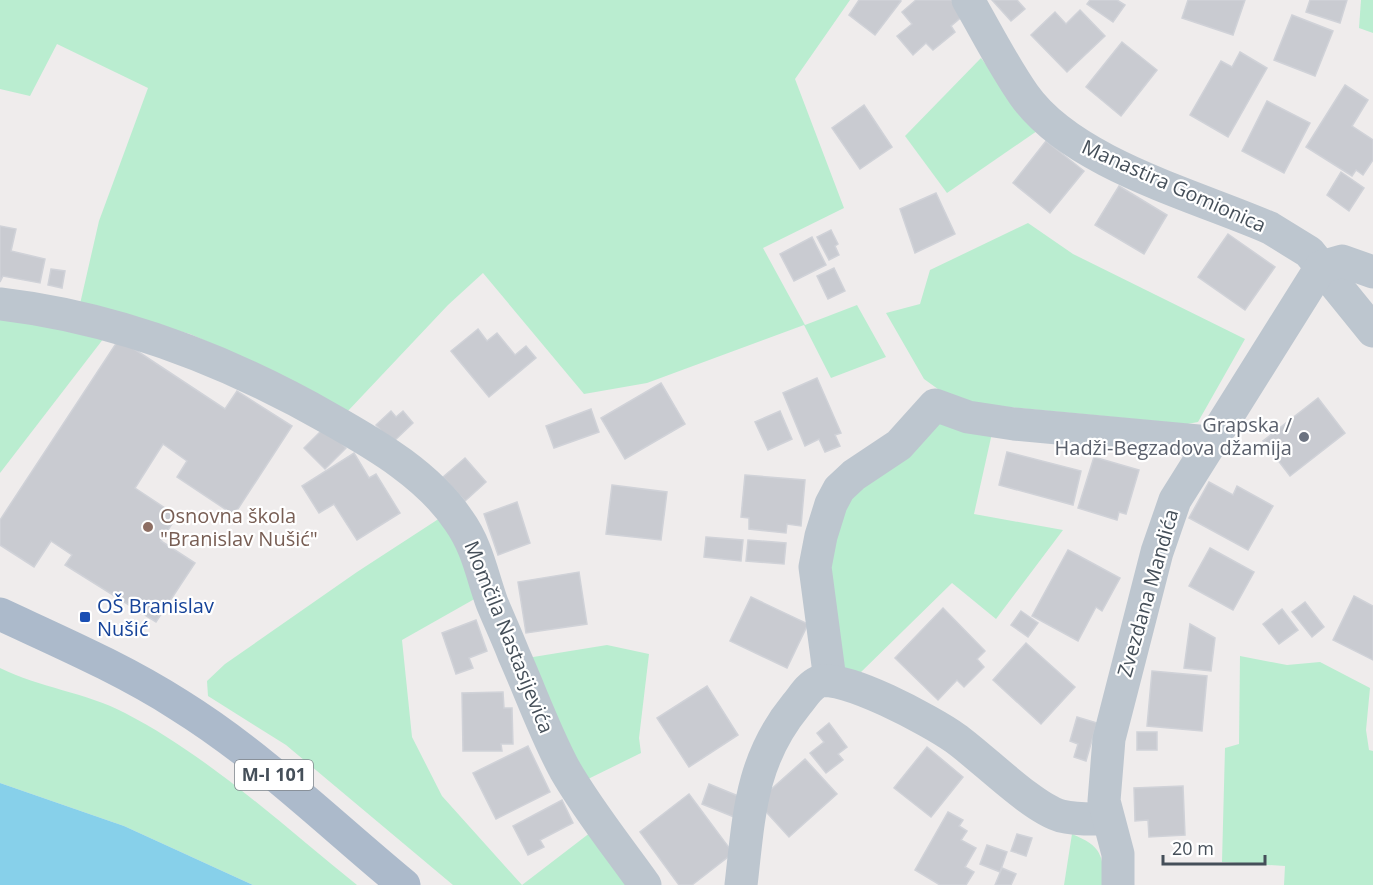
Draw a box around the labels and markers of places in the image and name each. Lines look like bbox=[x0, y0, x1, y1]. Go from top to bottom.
place label: Grapska / Hadži-Begzadova džamija bbox=[1055, 411, 1293, 461]
marker: Grapska / Hadži-Begzadova džamija bbox=[1297, 430, 1311, 444]
place label: Osnovna škola "Branislav Nušić" bbox=[160, 502, 318, 552]
marker: Osnovna škola "Branislav Nušić" bbox=[141, 520, 155, 534]
place label: OŠ Branislav Nušić bbox=[97, 592, 214, 642]
marker: OŠ Branislav Nušić bbox=[78, 610, 92, 624]

